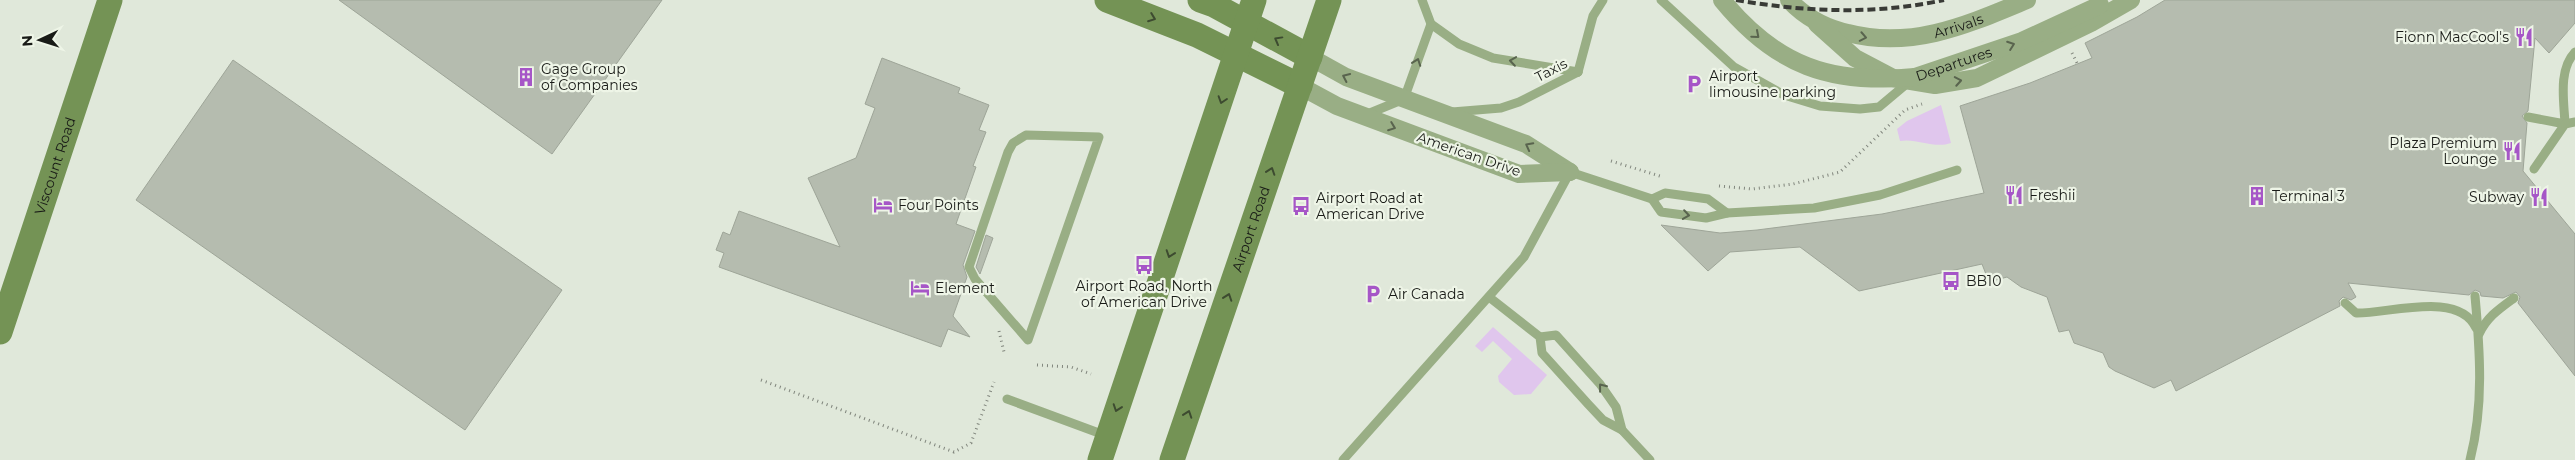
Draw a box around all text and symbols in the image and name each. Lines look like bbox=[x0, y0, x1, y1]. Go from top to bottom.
street label: Arrivals bbox=[1932, 10, 1986, 42]
one-way arrow bbox=[1147, 12, 1156, 22]
north arrow bbox=[15, 15, 65, 65]
restaurant icon: Fionn MacCool's bbox=[2513, 26, 2535, 48]
place label: Fionn MacCool's bbox=[2395, 28, 2509, 46]
one-way arrow bbox=[1750, 30, 1759, 39]
one-way arrow bbox=[1858, 31, 1867, 41]
text: N bbox=[18, 35, 36, 47]
one-way arrow bbox=[1275, 36, 1284, 46]
one-way arrow bbox=[2006, 41, 2015, 51]
street label: Departures bbox=[1913, 43, 1995, 85]
street label: Taxis bbox=[1532, 54, 1570, 86]
one-way arrow bbox=[1509, 56, 1517, 67]
one-way arrow bbox=[1411, 59, 1421, 67]
place label: Gage Group of Companies bbox=[541, 60, 638, 94]
building icon: Gage Group of Companies bbox=[515, 66, 537, 88]
place label: Airport limousine parking bbox=[1709, 67, 1836, 101]
one-way arrow bbox=[1342, 72, 1351, 83]
parking icon: Airport limousine parking bbox=[1683, 73, 1705, 95]
one-way arrow bbox=[1953, 77, 1962, 87]
one-way arrow bbox=[1217, 96, 1227, 104]
street label: Viscount Road bbox=[31, 115, 80, 217]
one-way arrow bbox=[1387, 121, 1396, 131]
street label: American Drive bbox=[1415, 128, 1523, 180]
place label: Plaza Premium Lounge bbox=[2389, 134, 2497, 168]
restaurant icon: Plaza Premium Lounge bbox=[2501, 140, 2523, 162]
one-way arrow bbox=[1525, 142, 1534, 152]
one-way arrow bbox=[1265, 167, 1275, 176]
street label: Airport Road bbox=[1228, 184, 1274, 274]
restaurant icon: Freshii bbox=[2003, 184, 2025, 206]
building icon: Terminal 3 bbox=[2246, 185, 2268, 207]
place label: Freshii bbox=[2029, 186, 2075, 204]
restaurant icon: Subway bbox=[2528, 186, 2550, 208]
place label: Terminal 3 bbox=[2272, 187, 2345, 205]
place label: Subway bbox=[2469, 188, 2524, 206]
place label: Airport Road at American Drive bbox=[1316, 189, 1425, 223]
hotel icon: Four Points bbox=[872, 194, 894, 216]
bus stop icon: Airport Road at American Drive bbox=[1290, 195, 1312, 217]
place label: Four Points bbox=[898, 196, 979, 214]
one-way arrow bbox=[1682, 210, 1691, 220]
one-way arrow bbox=[1165, 250, 1175, 258]
bus stop icon: Airport Road, North of American Drive bbox=[1133, 254, 1155, 276]
bus stop icon: BB10 bbox=[1940, 270, 1962, 292]
place label: BB10 bbox=[1966, 272, 2001, 290]
hotel icon: Element bbox=[909, 277, 931, 299]
place label: Airport Road, North of American Drive bbox=[1075, 277, 1213, 311]
place label: Element bbox=[935, 279, 995, 297]
parking icon: Air Canada bbox=[1362, 283, 1384, 305]
place label: Air Canada bbox=[1388, 285, 1465, 303]
one-way arrow bbox=[1222, 293, 1232, 302]
one-way arrow bbox=[1599, 384, 1607, 393]
one-way arrow bbox=[1113, 404, 1123, 412]
one-way arrow bbox=[1182, 410, 1192, 419]

